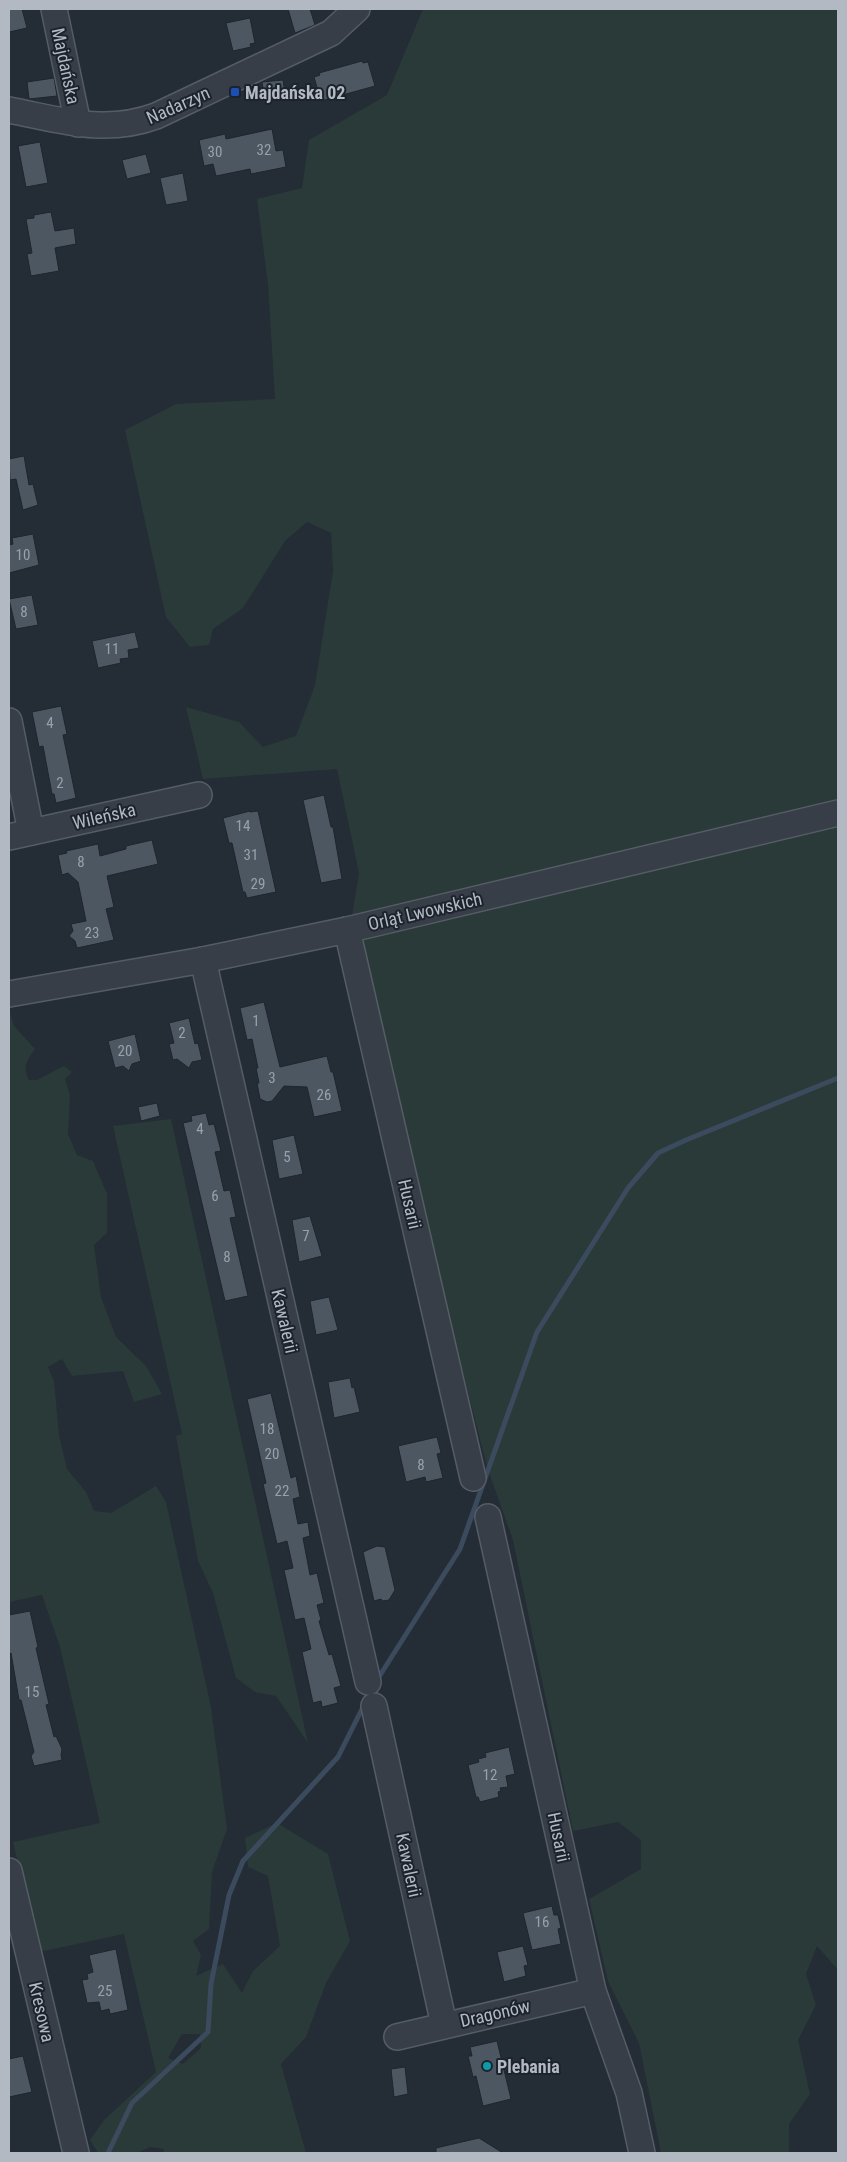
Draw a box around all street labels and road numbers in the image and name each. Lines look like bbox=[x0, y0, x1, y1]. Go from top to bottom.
street label: Majdańska bbox=[48, 26, 84, 106]
street label: Nadarzyn bbox=[143, 82, 213, 128]
street label: Wileńska bbox=[70, 799, 138, 833]
street label: Orląt Lwowskich bbox=[366, 888, 484, 934]
street label: Husarii bbox=[394, 1177, 426, 1231]
street label: Kawalerii bbox=[267, 1287, 303, 1355]
street label: Husarii bbox=[543, 1810, 575, 1864]
street label: Kawalerii bbox=[392, 1831, 426, 1899]
street label: Kresowa bbox=[25, 1980, 59, 2044]
street label: Dragonów bbox=[458, 1995, 532, 2031]

